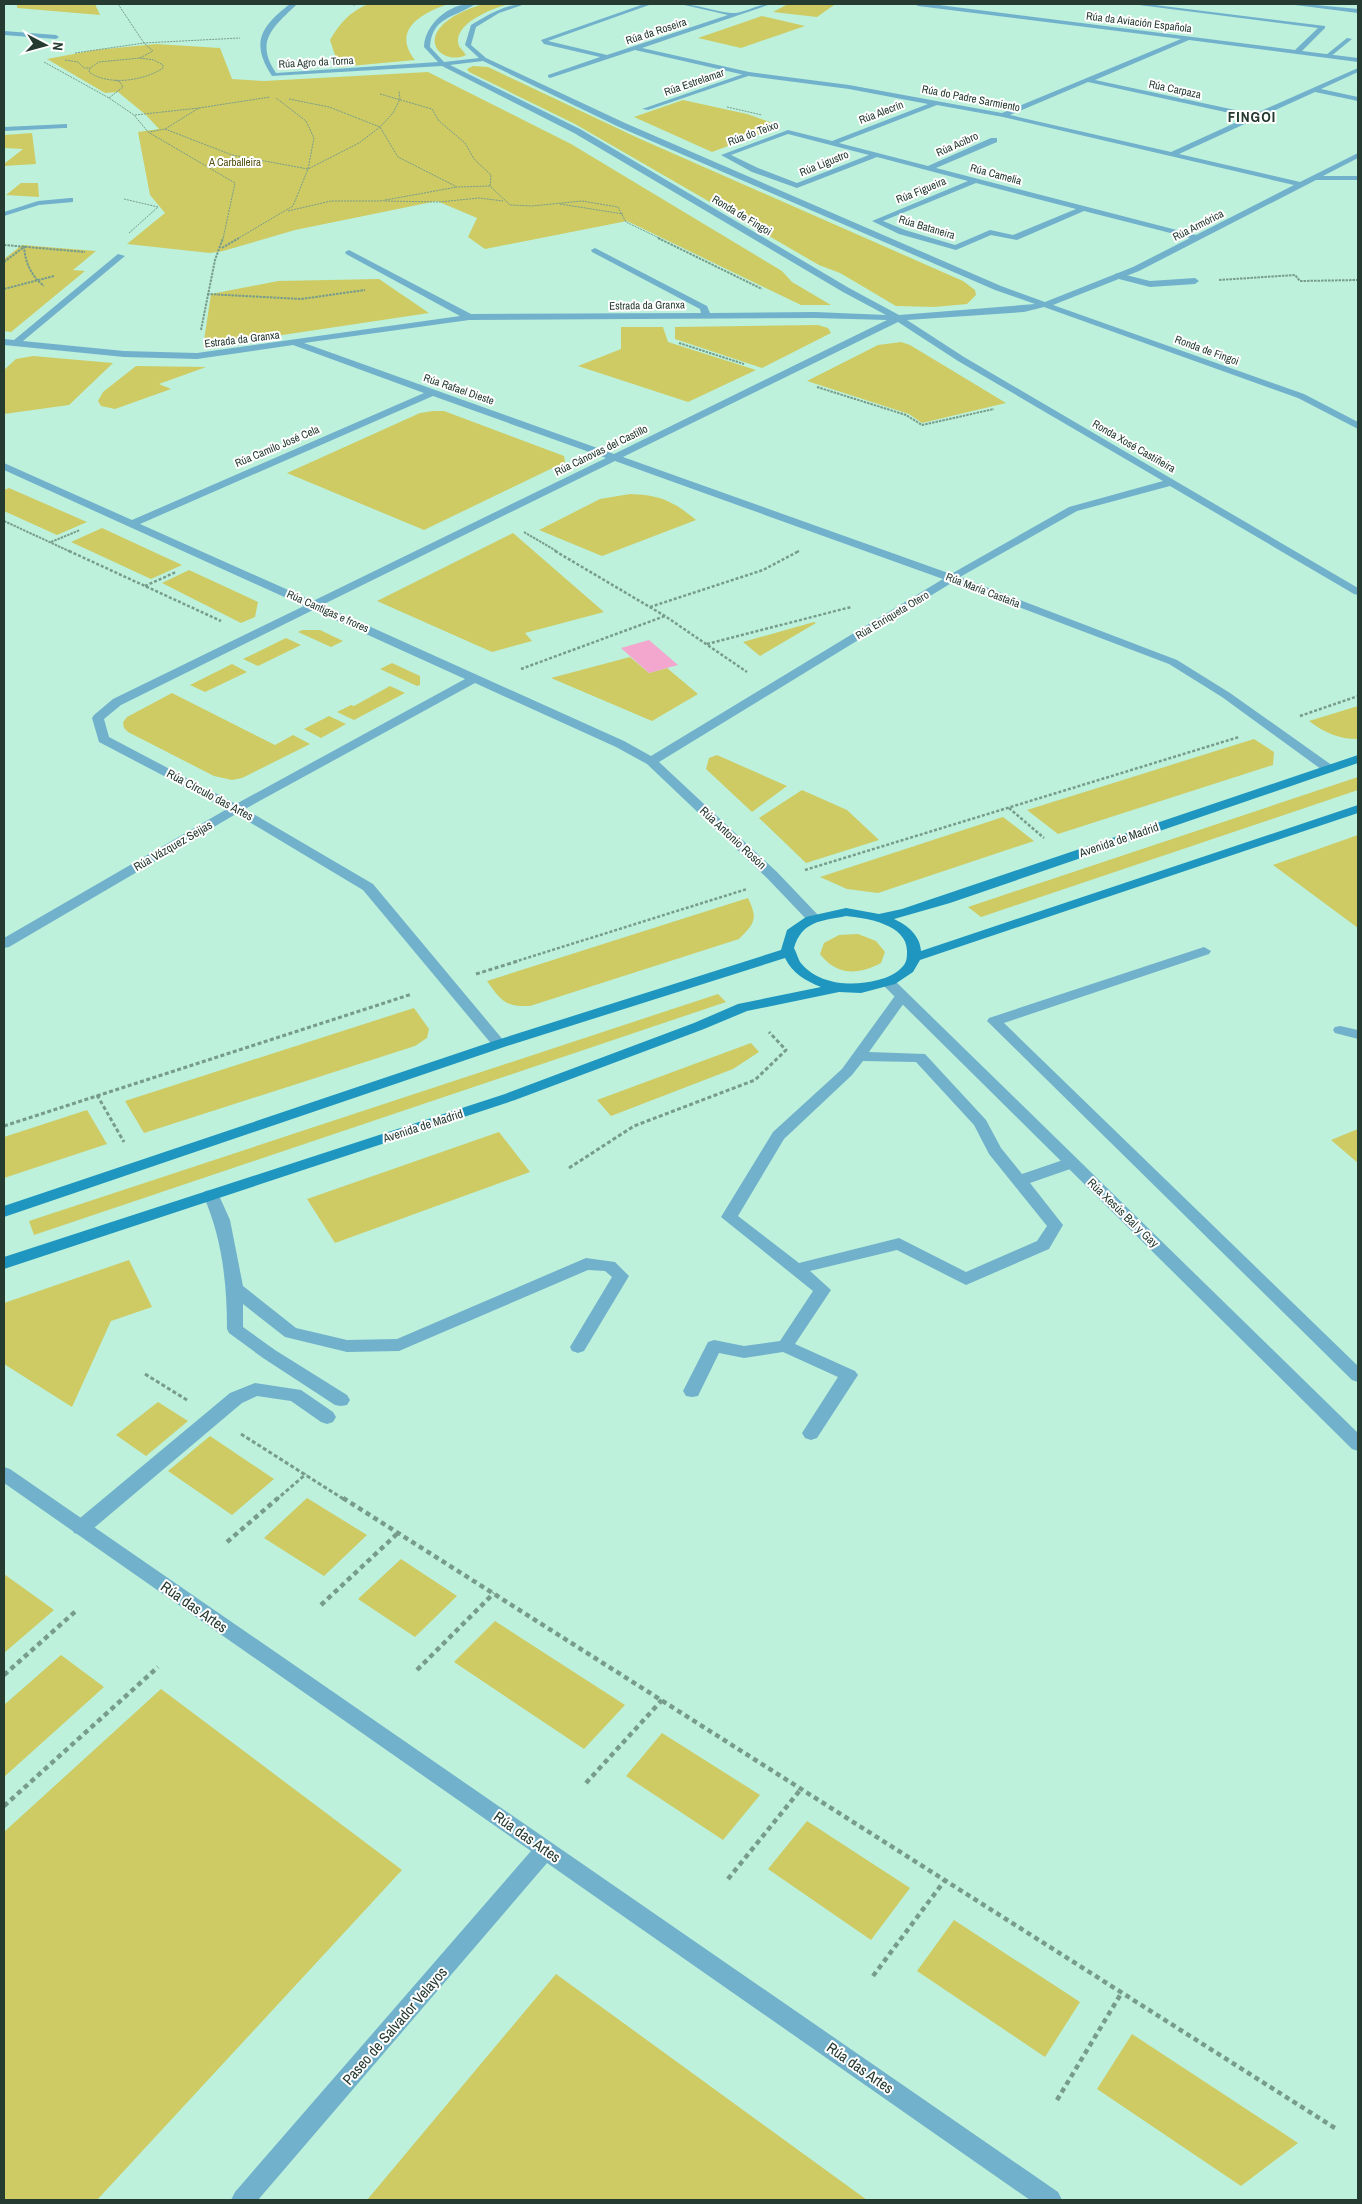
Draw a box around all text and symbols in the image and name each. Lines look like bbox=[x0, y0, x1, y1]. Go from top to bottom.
street label: Rúa da Aviación Española bbox=[1085, 9, 1193, 35]
street label: Rúa da Roseira bbox=[624, 15, 688, 47]
north arrow bbox=[20, 20, 70, 70]
text: N bbox=[49, 41, 67, 51]
street label: Rúa Agro da Torna bbox=[278, 53, 354, 71]
street label: Rúa Estrelamar bbox=[662, 65, 726, 99]
street label: Rúa Carpaza bbox=[1148, 77, 1202, 101]
street label: Rúa do Padre Sarmiento bbox=[921, 82, 1021, 114]
street label: Rúa Alecrín bbox=[857, 97, 905, 127]
district label: FINGOI bbox=[1228, 106, 1276, 127]
street label: Rúa do Teixo bbox=[726, 117, 780, 149]
street label: Rúa Acibro bbox=[934, 129, 980, 159]
street label: Rúa Ligustro bbox=[797, 147, 851, 179]
park label: A Carballeira bbox=[208, 155, 261, 169]
street label: Rúa Camelia bbox=[969, 160, 1023, 188]
street label: Rúa Figueira bbox=[894, 174, 948, 206]
street label: Ronda de Fingoi bbox=[710, 192, 774, 238]
street label: Rúa Armórica bbox=[1170, 206, 1226, 244]
street label: Rúa Bataneira bbox=[897, 212, 957, 242]
street label: Estrada da Granxa bbox=[609, 297, 685, 313]
street label: Estrada da Granxa bbox=[204, 327, 280, 351]
street label: Ronda de Fingoi bbox=[1173, 332, 1241, 368]
street label: Rúa Rafael Dieste bbox=[422, 370, 496, 408]
street label: Ronda Xosé Castiñeira bbox=[1090, 417, 1178, 475]
street label: Rúa Cánovas del Castillo bbox=[552, 421, 650, 479]
street label: Rúa Camilo José Cela bbox=[233, 422, 321, 470]
street label: Rúa María Castaña bbox=[944, 569, 1022, 611]
street label: Rúa Cantigas e frores bbox=[285, 587, 372, 636]
street label: Rúa Enriqueta Otero bbox=[853, 588, 931, 642]
street label: Rúa Círculo das Artes bbox=[164, 765, 256, 825]
street label: Rúa Antonio Rosón bbox=[696, 803, 770, 873]
street label: Rúa Vázquez Seijas bbox=[131, 817, 215, 875]
street label: Avenida de Madrid bbox=[1076, 819, 1161, 861]
street label: Avenida de Madrid bbox=[380, 1106, 465, 1147]
street label: Rúa Xesús Bal y Gay bbox=[1084, 1175, 1162, 1251]
street label: Rúa das Artes bbox=[157, 1576, 232, 1637]
street label: Rúa das Artes bbox=[490, 1806, 565, 1867]
street label: Paseo de Salvador Velayos bbox=[337, 1962, 452, 2089]
street label: Rúa das Artes bbox=[823, 2037, 898, 2098]

